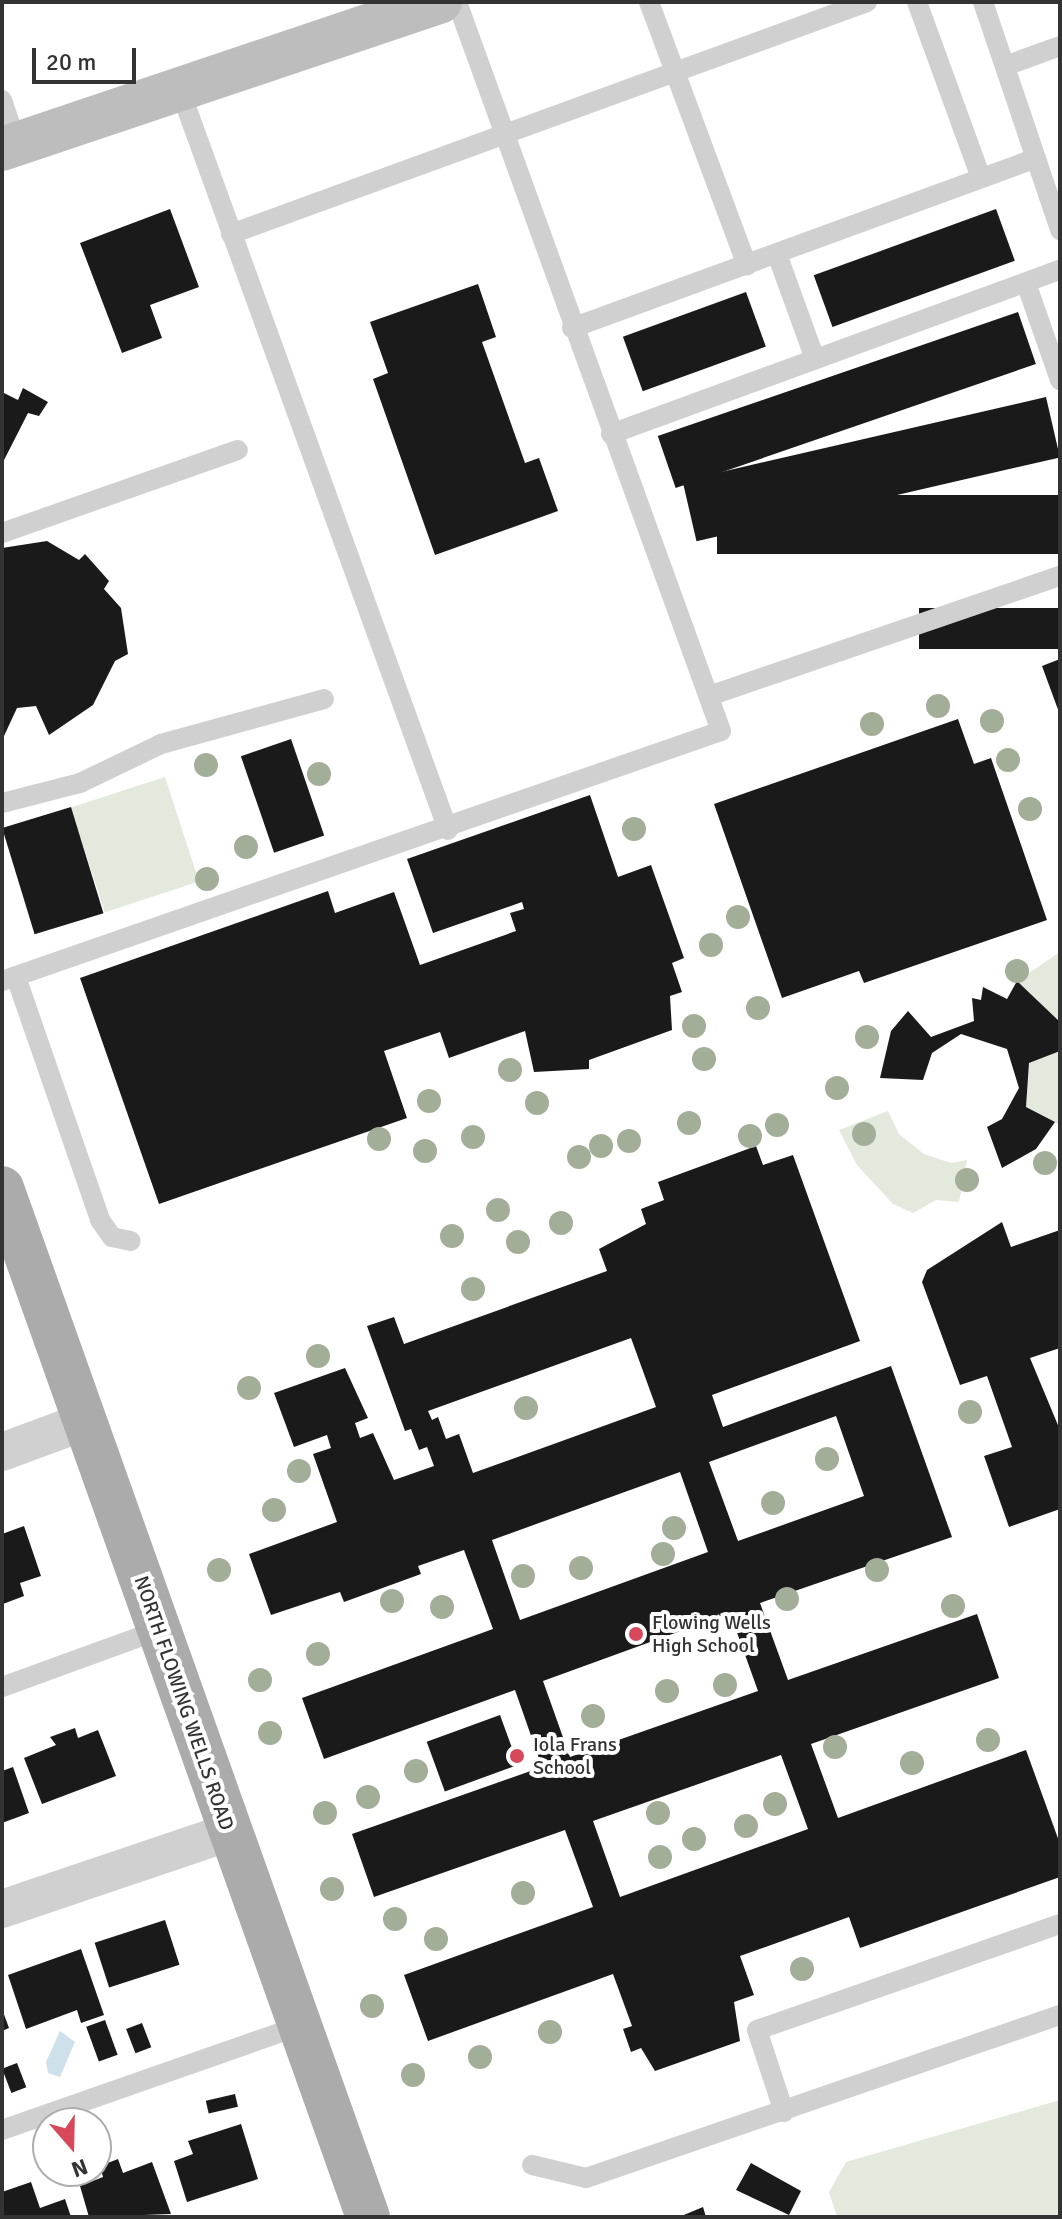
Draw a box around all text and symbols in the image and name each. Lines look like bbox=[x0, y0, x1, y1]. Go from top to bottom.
scale bar bbox=[36, 32, 140, 82]
text: 20 m bbox=[46, 47, 96, 77]
street label: NORTH FLOWING WELLS ROAD bbox=[129, 1573, 239, 1833]
place label: Flowing Wells High School bbox=[652, 1610, 771, 1657]
marker: Flowing Wells High School bbox=[627, 1625, 645, 1643]
place label: Iola Frans School bbox=[533, 1732, 617, 1779]
marker: Iola Frans School bbox=[508, 1747, 526, 1765]
north arrow bbox=[32, 2107, 112, 2187]
text: N bbox=[68, 2153, 92, 2183]

